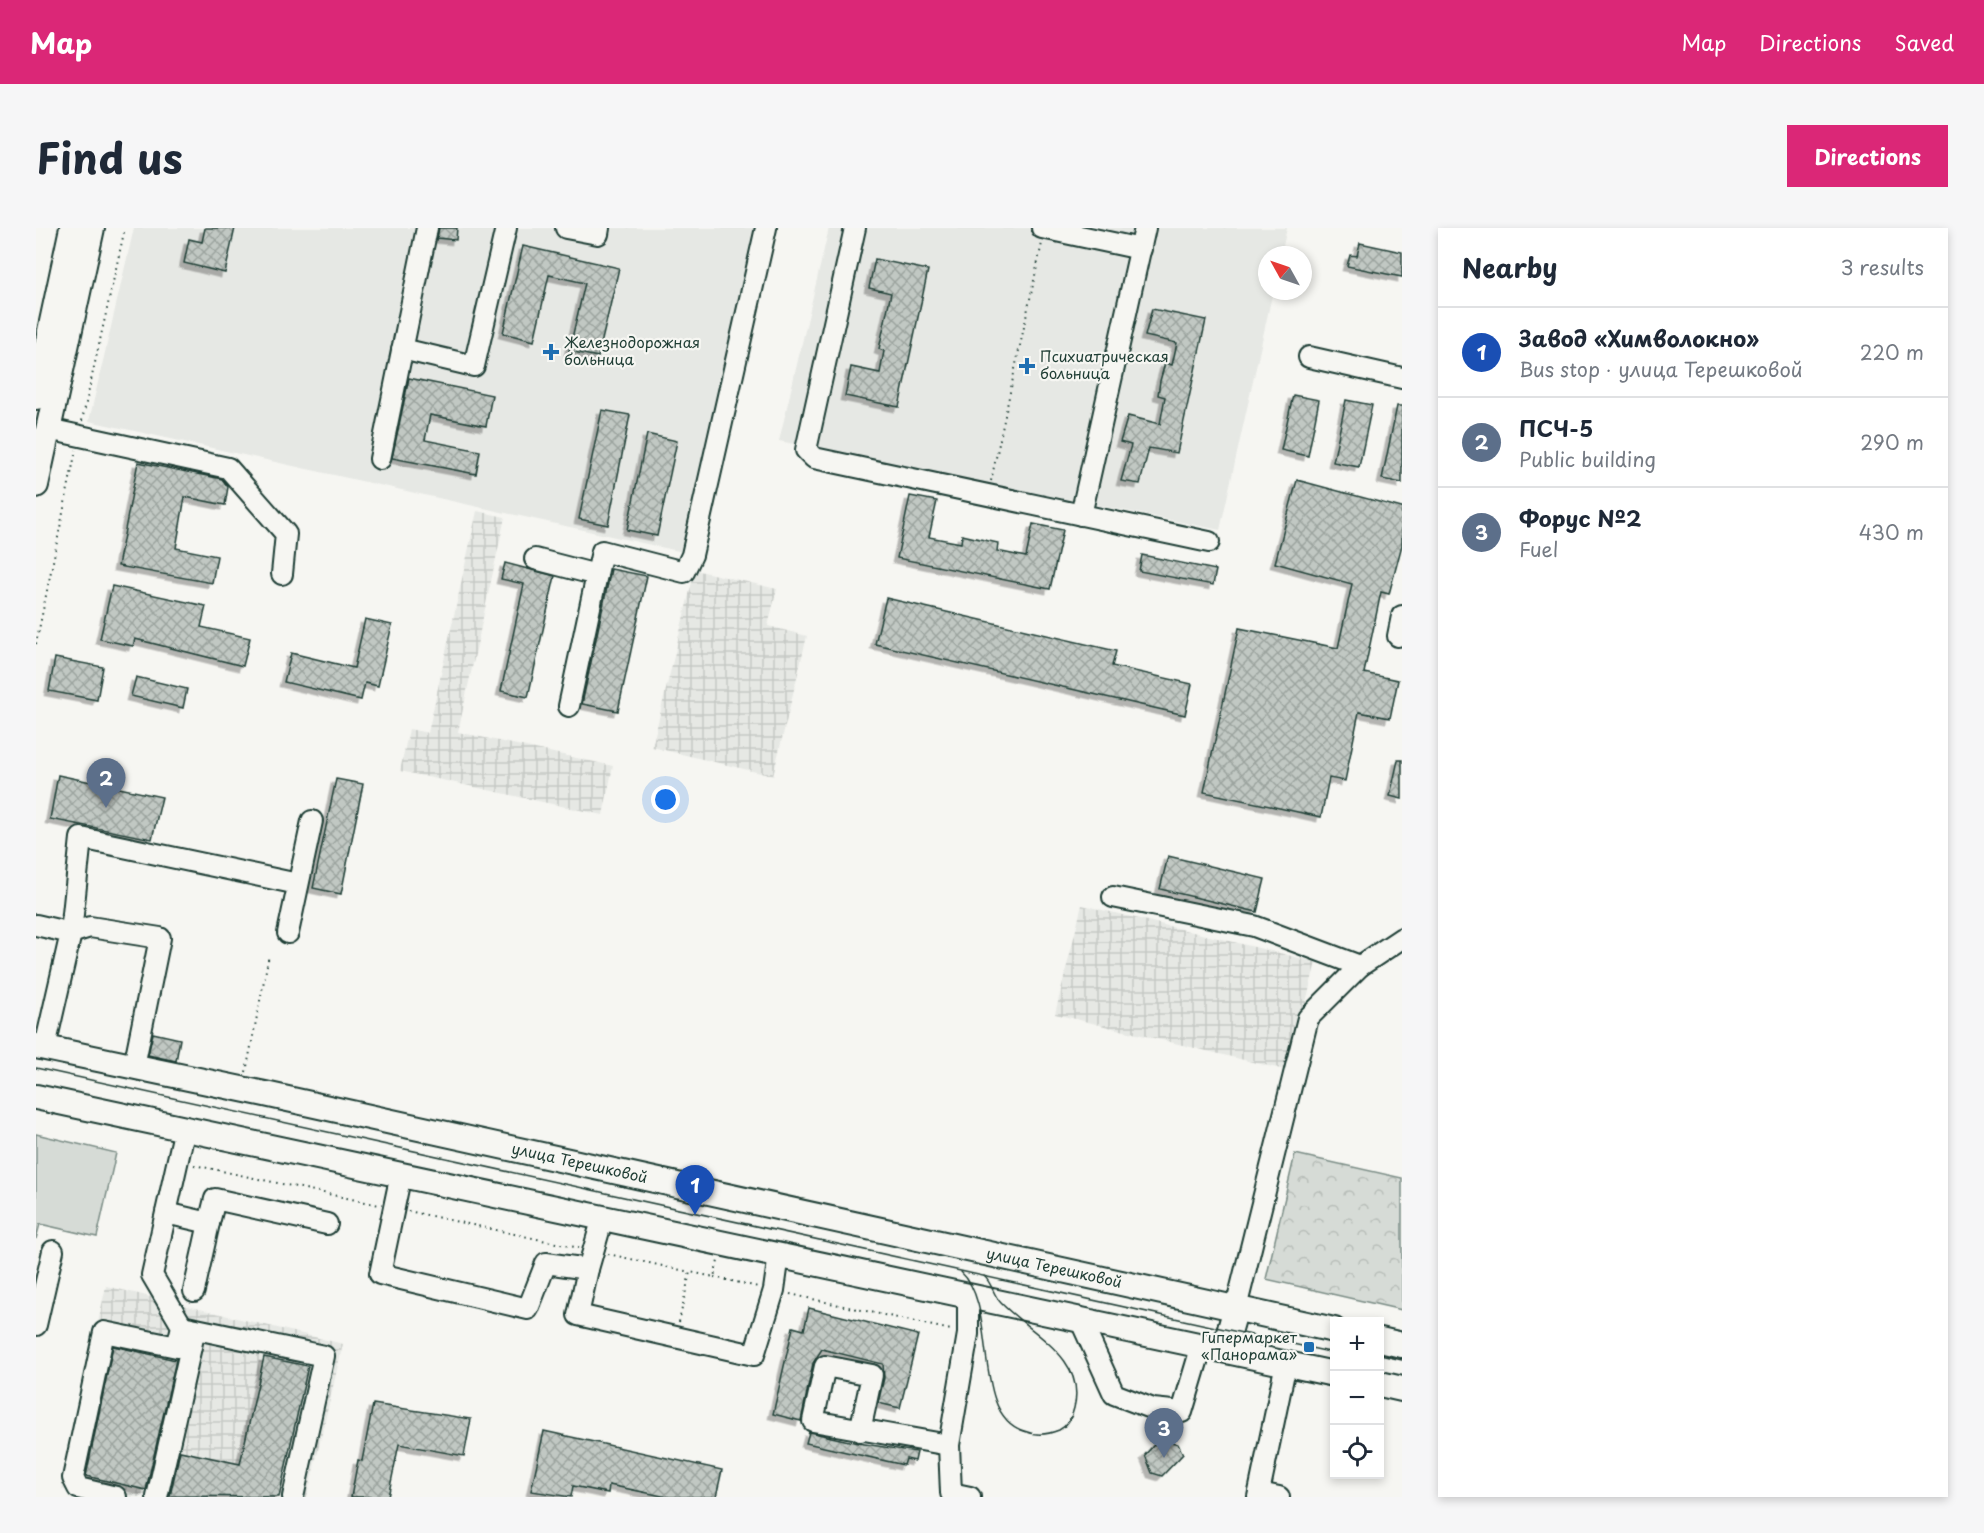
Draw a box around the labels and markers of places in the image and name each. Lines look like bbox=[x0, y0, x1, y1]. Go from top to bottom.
place label: Железнодорожная больница bbox=[564, 330, 700, 370]
marker: Железнодорожная больница bbox=[542, 343, 560, 361]
place label: Психиатрическая больница bbox=[1040, 344, 1169, 384]
marker: Психиатрическая больница bbox=[1018, 357, 1036, 375]
pin: 2 bbox=[86, 758, 126, 808]
pin: 1 bbox=[676, 1166, 714, 1215]
place label: Гипермаркет «Панорама» bbox=[1201, 1325, 1298, 1365]
marker: Гипермаркет «Панорама» bbox=[1302, 1340, 1316, 1354]
pin: 3 bbox=[1144, 1408, 1184, 1458]

